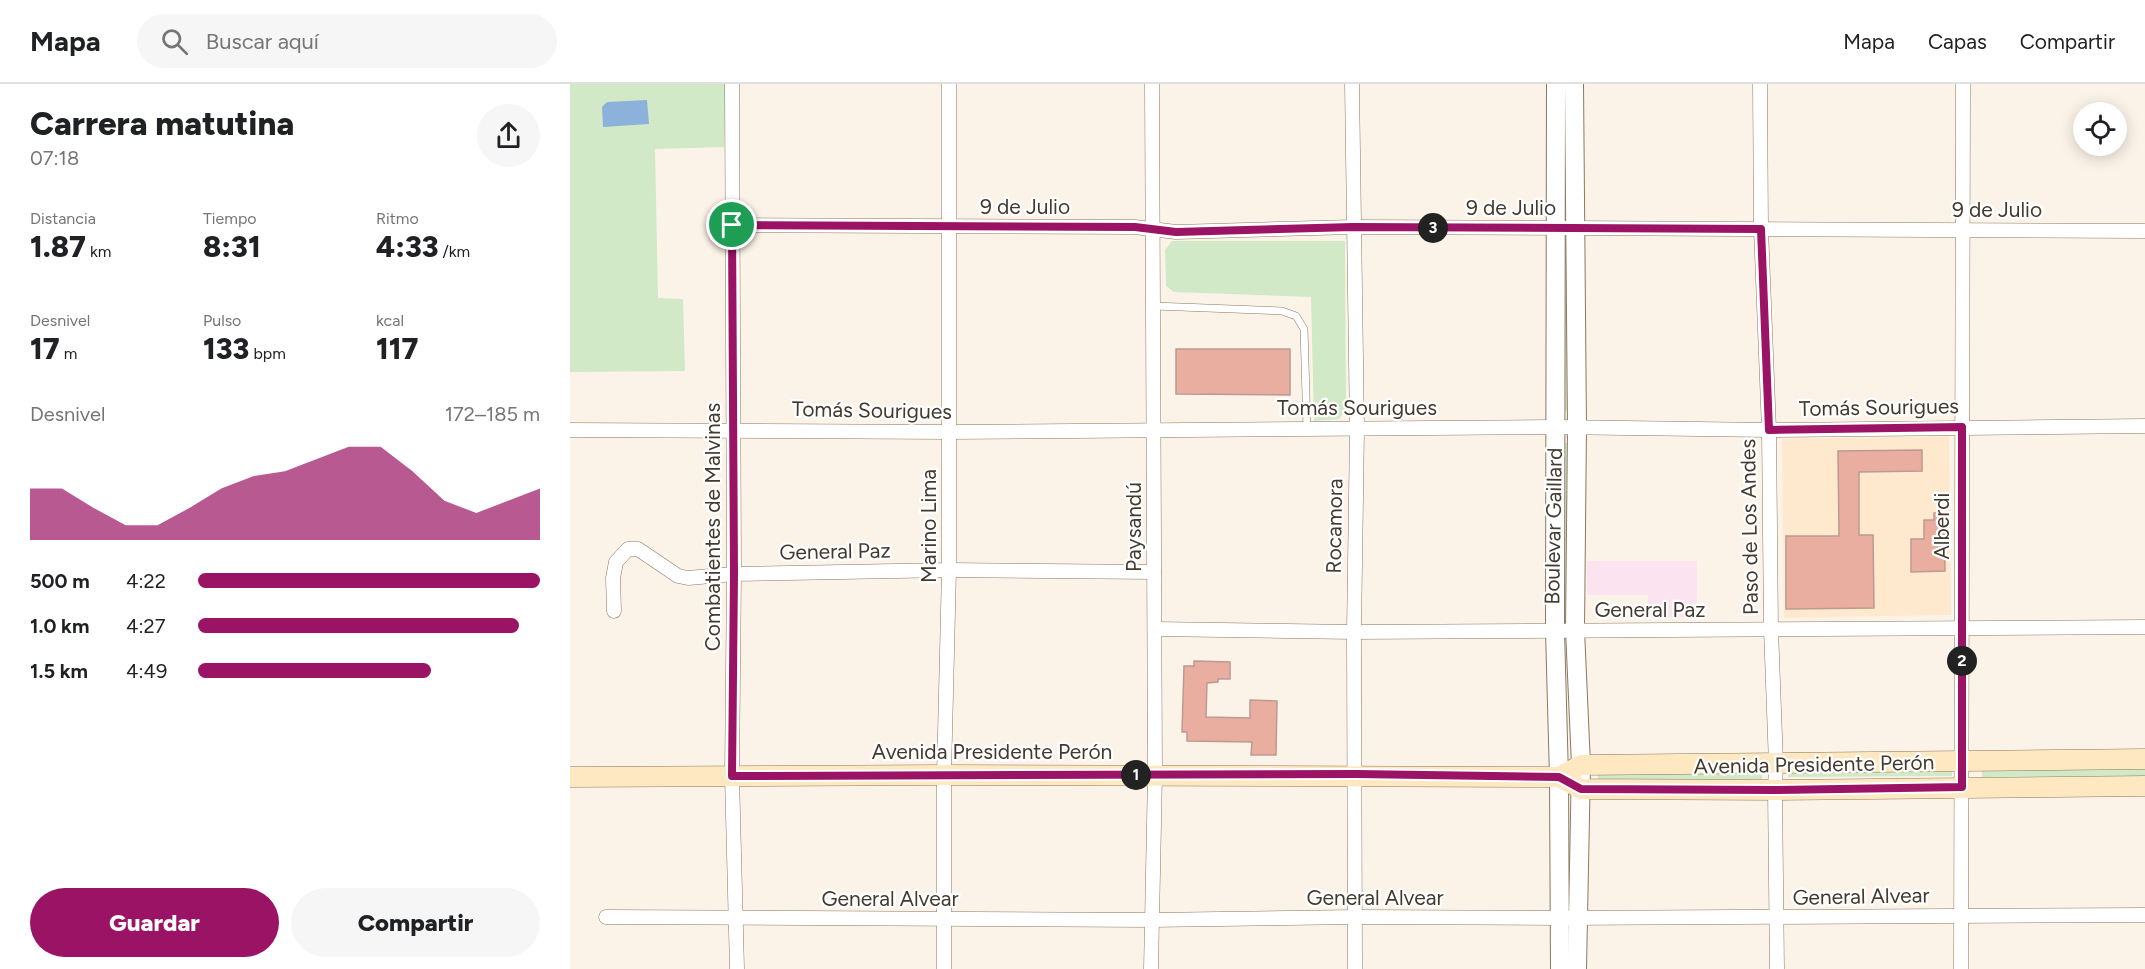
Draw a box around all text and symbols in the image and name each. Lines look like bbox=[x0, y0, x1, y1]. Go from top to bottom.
search box bbox=[137, 14, 557, 68]
text: Mapa bbox=[30, 24, 101, 58]
icon: search bbox=[158, 25, 191, 58]
text: Buscar aquí bbox=[206, 28, 319, 55]
text: Mapa bbox=[1843, 29, 1895, 54]
text: Capas bbox=[1928, 29, 1987, 54]
text: Compartir bbox=[2020, 29, 2115, 54]
map controls bbox=[2073, 102, 2127, 156]
button: locate bbox=[2073, 102, 2127, 156]
text: Carrera matutina bbox=[30, 104, 294, 143]
button: share bbox=[477, 104, 540, 167]
text: 07:18 bbox=[30, 146, 79, 170]
street label: 9 de Julio bbox=[980, 194, 1070, 219]
street label: 9 de Julio bbox=[1466, 195, 1556, 220]
street label: 9 de Julio bbox=[1952, 197, 2042, 222]
pin bbox=[706, 199, 757, 250]
icon: arrive bbox=[715, 208, 748, 241]
text: Distancia bbox=[30, 209, 96, 228]
text: Tiempo bbox=[203, 209, 257, 228]
text: Ritmo bbox=[376, 209, 419, 228]
pin: 3 bbox=[1418, 213, 1448, 243]
text: 3 bbox=[1429, 218, 1437, 237]
text: 1.87 bbox=[30, 228, 86, 265]
text: 8:31 bbox=[203, 228, 261, 265]
text: 4:33 bbox=[376, 228, 439, 265]
text: km bbox=[86, 242, 111, 261]
text: /km bbox=[439, 242, 470, 261]
text: Desnivel bbox=[30, 311, 90, 330]
text: Pulso bbox=[203, 311, 241, 330]
text: kcal bbox=[376, 311, 404, 330]
text: 17 bbox=[30, 330, 60, 367]
text: 133 bbox=[203, 330, 249, 367]
text: 117 bbox=[376, 330, 418, 367]
text: m bbox=[60, 344, 77, 363]
text: bpm bbox=[249, 344, 286, 363]
street label: Tomás Sourigues bbox=[1799, 393, 1959, 421]
street label: Tomás Sourigues bbox=[1277, 395, 1437, 420]
street label: Tomás Sourigues bbox=[792, 396, 952, 424]
text: Desnivel bbox=[30, 402, 105, 426]
text: 172–185 m bbox=[445, 402, 540, 426]
street label: Combatientes de Malvinas bbox=[700, 403, 725, 651]
street label: Paso de Los Andes bbox=[1735, 439, 1763, 615]
street label: Boulevar Gaillard bbox=[1539, 447, 1567, 605]
street label: Marino Lima bbox=[916, 469, 941, 583]
street label: Rocamora bbox=[1321, 478, 1347, 574]
street label: Paysandú bbox=[1121, 482, 1146, 572]
street label: Alberdi bbox=[1929, 493, 1954, 559]
street label: General Paz bbox=[779, 538, 891, 564]
text: 500 m bbox=[30, 569, 90, 593]
text: 4:22 bbox=[126, 569, 166, 593]
street label: General Paz bbox=[1594, 597, 1706, 622]
text: 1.0 km bbox=[30, 614, 89, 638]
text: 4:27 bbox=[126, 614, 165, 638]
pin: 2 bbox=[1947, 646, 1977, 676]
text: 2 bbox=[1957, 651, 1967, 670]
text: 1.5 km bbox=[30, 659, 88, 683]
text: 4:49 bbox=[126, 659, 167, 683]
street label: Avenida Presidente Perón bbox=[872, 739, 1112, 764]
street label: Avenida Presidente Perón bbox=[1693, 749, 1935, 779]
pin: 1 bbox=[1121, 760, 1151, 790]
text: 1 bbox=[1133, 765, 1139, 784]
street label: General Alvear bbox=[1792, 882, 1930, 910]
street label: General Alvear bbox=[1306, 885, 1444, 910]
street label: General Alvear bbox=[821, 886, 959, 911]
button: Guardar bbox=[30, 888, 279, 957]
button: Compartir bbox=[291, 888, 540, 957]

